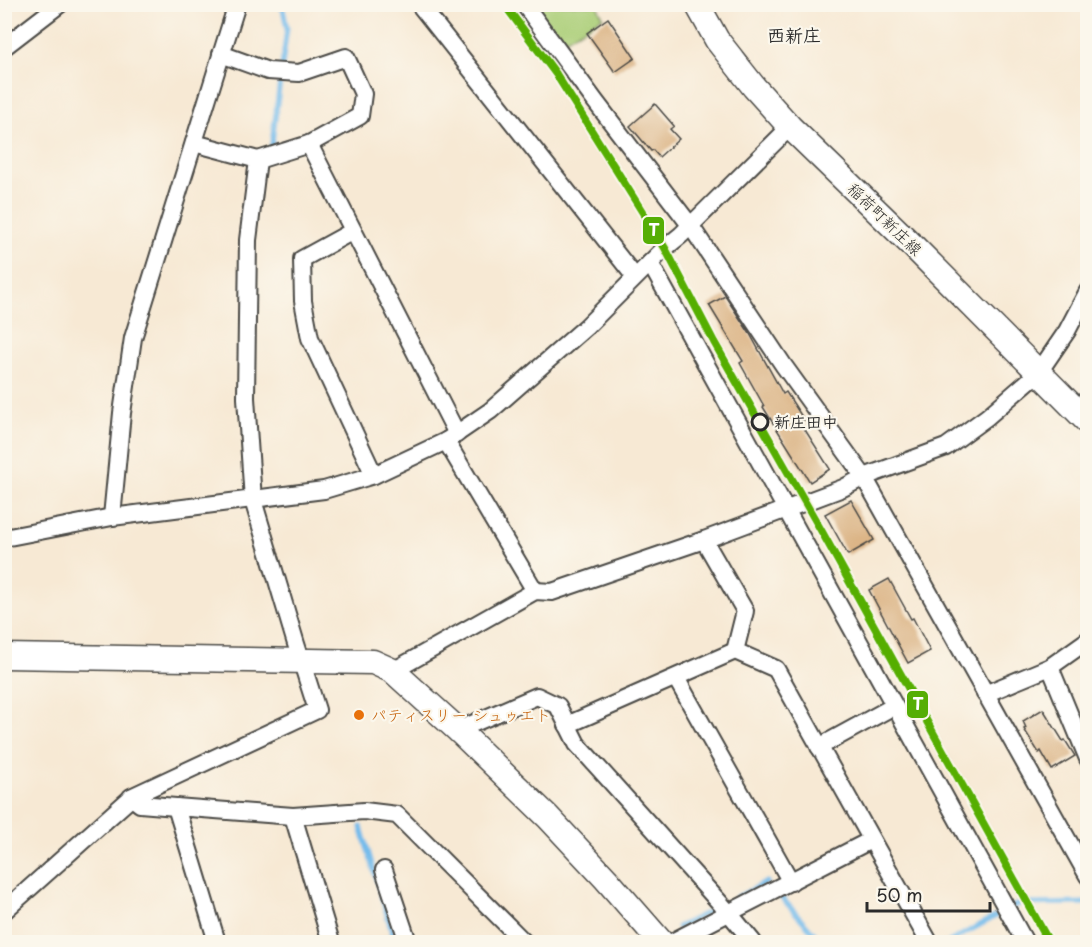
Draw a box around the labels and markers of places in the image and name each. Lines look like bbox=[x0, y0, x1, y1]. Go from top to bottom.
place label: 新庄田中 bbox=[774, 409, 838, 433]
marker: 新庄田中 bbox=[751, 413, 769, 431]
place label: パティスリー シュゥエト bbox=[371, 702, 551, 726]
marker: パティスリー シュゥエト bbox=[352, 708, 366, 722]

